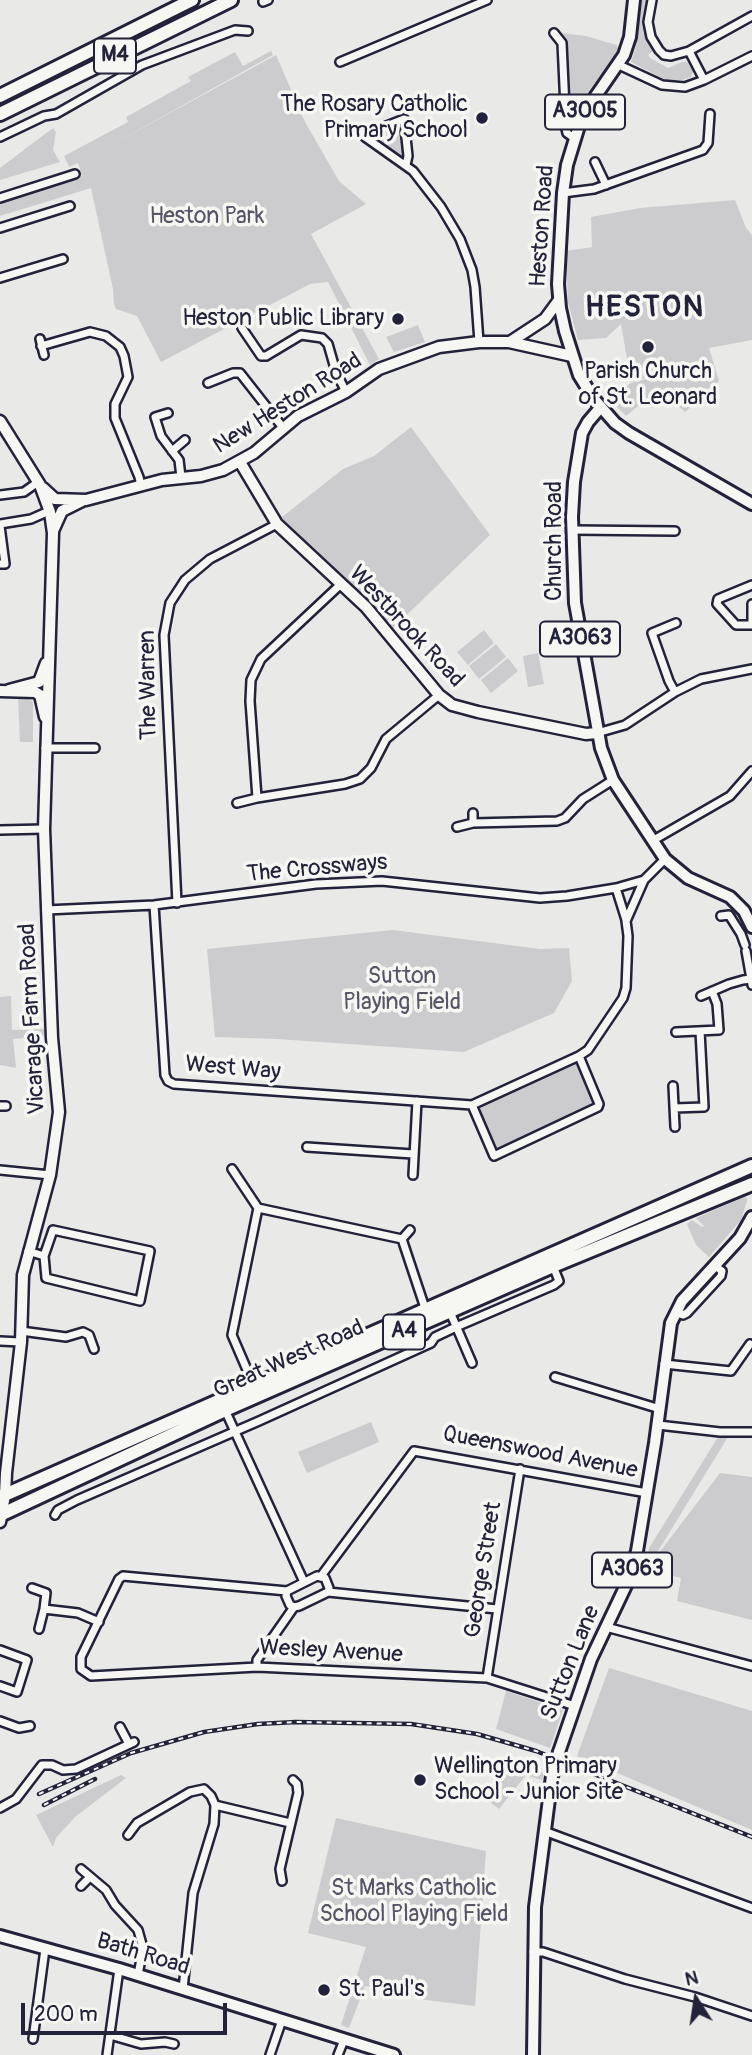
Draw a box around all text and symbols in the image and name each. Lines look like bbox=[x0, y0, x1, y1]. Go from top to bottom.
road number: M4 bbox=[94, 38, 136, 74]
place label: The Rosary Catholic Primary School bbox=[281, 91, 468, 145]
road number: A3005 bbox=[545, 94, 625, 130]
marker: The Rosary Catholic Primary School bbox=[474, 110, 490, 126]
street label: Heston Road bbox=[525, 164, 561, 288]
park label: Heston Park bbox=[150, 203, 264, 231]
district label: HESTON bbox=[586, 290, 704, 326]
place label: Heston Public Library bbox=[182, 305, 384, 333]
marker: Heston Public Library bbox=[390, 311, 406, 327]
marker: Parish Church of St. Leonard bbox=[640, 339, 656, 355]
street label: New Heston Road bbox=[209, 347, 367, 461]
place label: Parish Church of St. Leonard bbox=[579, 358, 717, 412]
street label: Church Road bbox=[541, 481, 569, 601]
street label: Westbrook Road bbox=[343, 560, 469, 694]
road number: A3063 bbox=[540, 622, 620, 656]
street label: The Warren bbox=[134, 630, 164, 740]
street label: The Crossways bbox=[246, 849, 388, 889]
street label: Vicarage Farm Road bbox=[14, 923, 52, 1115]
park label: Sutton Playing Field bbox=[343, 963, 461, 1017]
street label: West Way bbox=[184, 1051, 282, 1087]
street label: Great West Road bbox=[210, 1314, 368, 1406]
road number: A4 bbox=[383, 1314, 425, 1350]
street label: Queenswood Avenue bbox=[440, 1421, 640, 1485]
street label: George Street bbox=[460, 1500, 508, 1640]
road number: A3063 bbox=[592, 1552, 672, 1588]
street label: Sutton Lane bbox=[536, 1602, 606, 1724]
street label: Wesley Avenue bbox=[259, 1634, 403, 1670]
place label: Wellington Primary School - Junior Site bbox=[434, 1753, 623, 1807]
marker: Wellington Primary School - Junior Site bbox=[412, 1772, 428, 1788]
park label: St Marks Catholic School Playing Field bbox=[319, 1875, 509, 1929]
street label: Bath Road bbox=[93, 1928, 193, 1982]
north arrow bbox=[661, 1964, 731, 2034]
text: N bbox=[683, 1965, 700, 1992]
place label: St. Paul's bbox=[338, 1976, 425, 2004]
marker: St. Paul's bbox=[316, 1982, 332, 1998]
scale bar bbox=[24, 1988, 231, 2032]
text: 200 m bbox=[34, 2001, 98, 2028]

